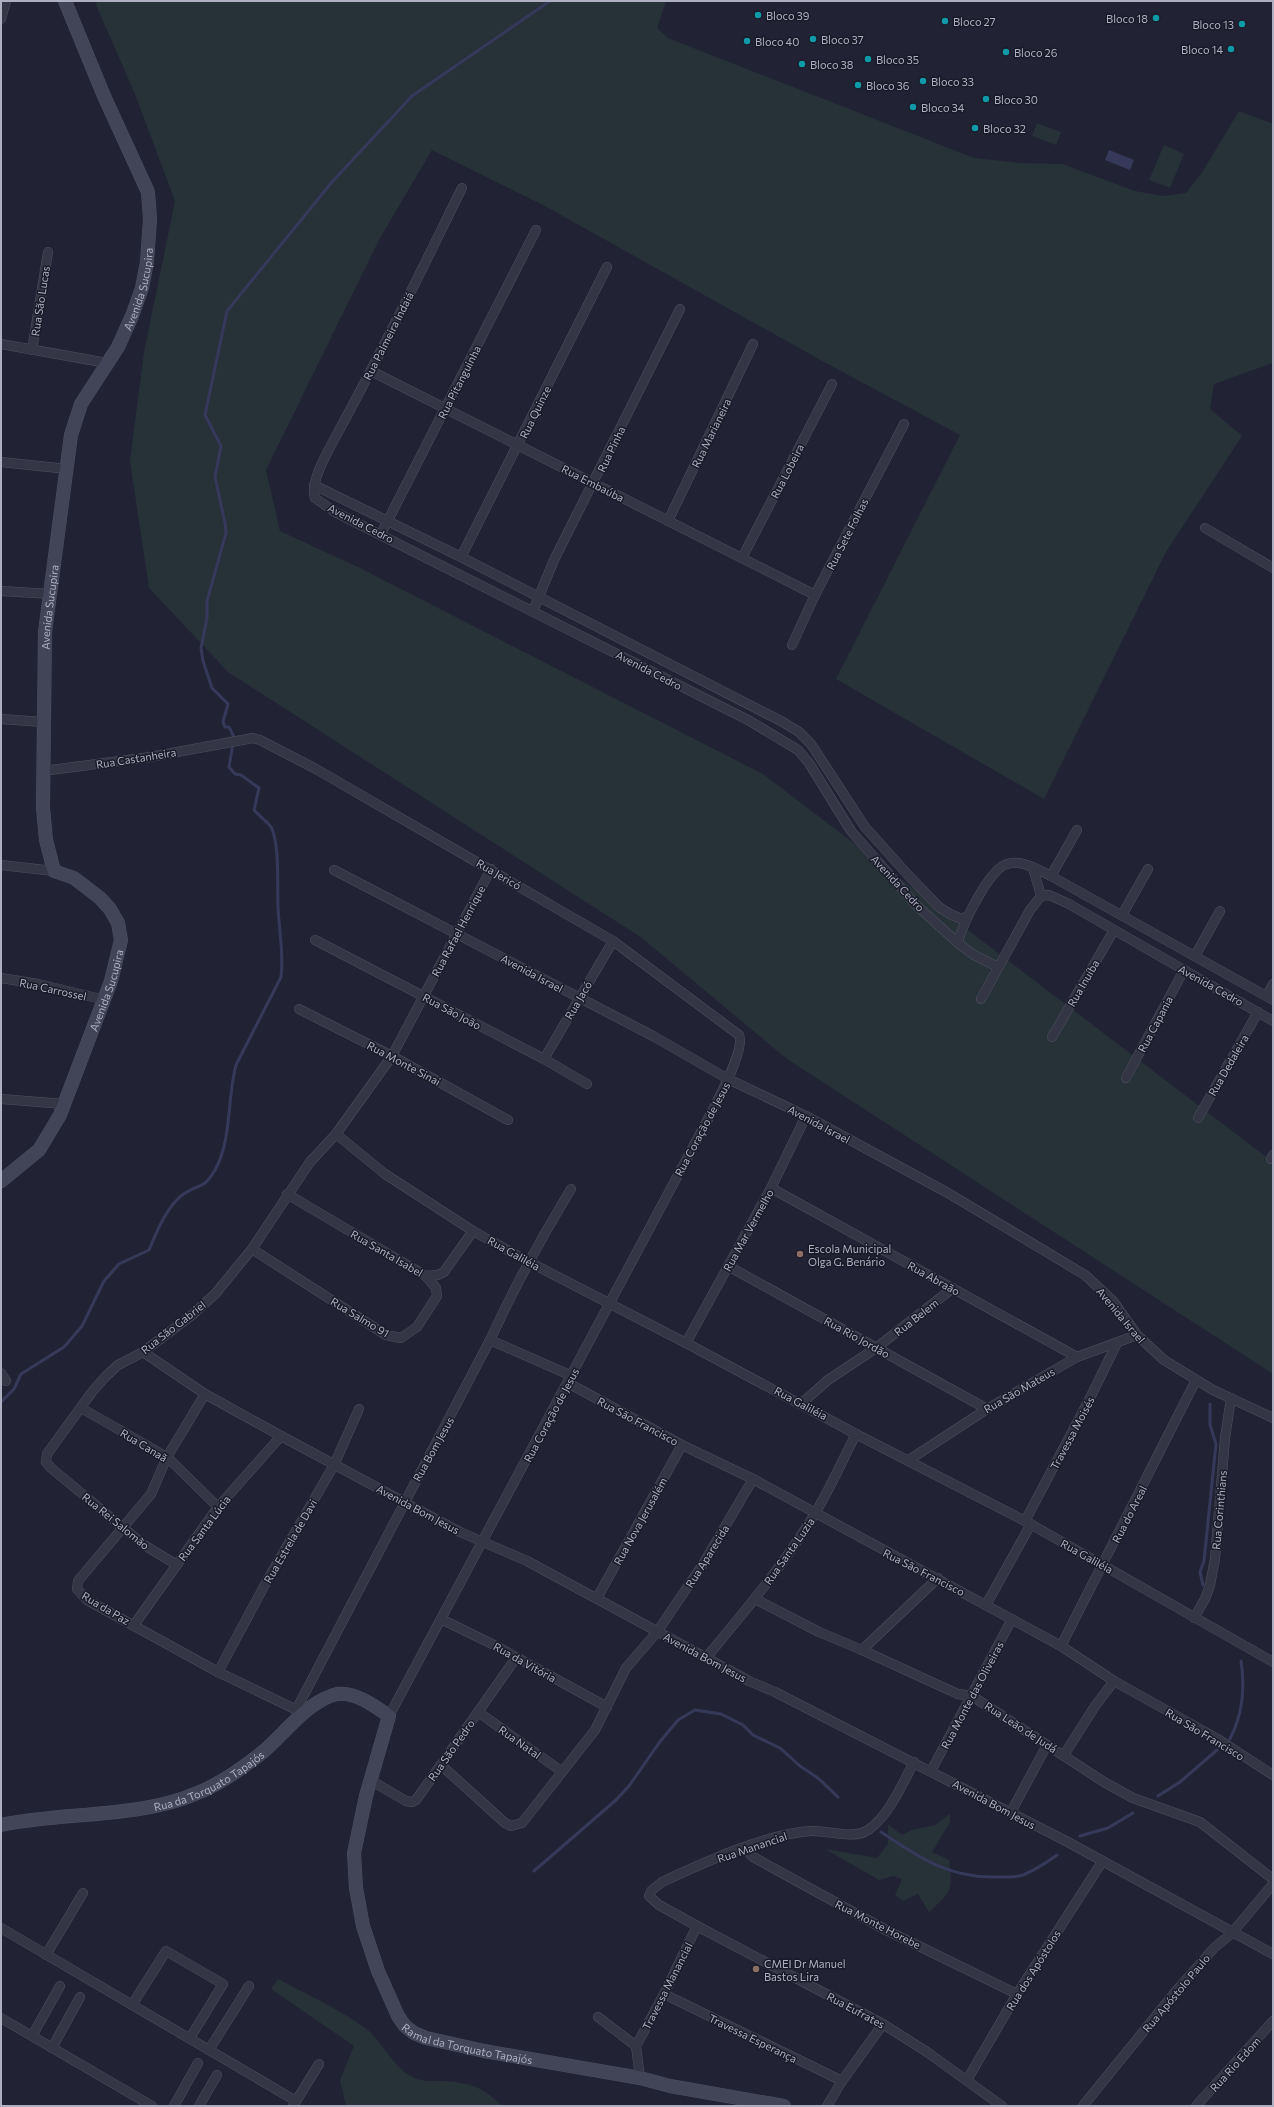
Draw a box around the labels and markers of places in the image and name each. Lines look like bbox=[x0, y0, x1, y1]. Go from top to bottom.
place label: Bloco 39 bbox=[766, 9, 810, 22]
marker: Bloco 39 bbox=[753, 10, 763, 20]
place label: Bloco 18 bbox=[1106, 12, 1148, 25]
marker: Bloco 18 bbox=[1151, 13, 1161, 23]
place label: Bloco 27 bbox=[953, 15, 996, 28]
marker: Bloco 27 bbox=[940, 16, 950, 26]
place label: Bloco 13 bbox=[1192, 18, 1234, 31]
marker: Bloco 13 bbox=[1237, 19, 1247, 29]
place label: Bloco 37 bbox=[821, 33, 864, 46]
marker: Bloco 37 bbox=[808, 34, 818, 44]
place label: Bloco 40 bbox=[755, 35, 799, 48]
marker: Bloco 40 bbox=[742, 36, 752, 46]
place label: Bloco 14 bbox=[1181, 43, 1223, 56]
marker: Bloco 14 bbox=[1226, 44, 1236, 54]
place label: Bloco 26 bbox=[1014, 46, 1058, 59]
marker: Bloco 26 bbox=[1001, 47, 1011, 57]
place label: Bloco 35 bbox=[876, 53, 919, 66]
marker: Bloco 35 bbox=[863, 54, 873, 64]
place label: Bloco 38 bbox=[810, 58, 854, 71]
marker: Bloco 38 bbox=[797, 59, 807, 69]
place label: Bloco 33 bbox=[931, 75, 974, 88]
marker: Bloco 33 bbox=[918, 76, 928, 86]
place label: Bloco 36 bbox=[866, 79, 910, 92]
marker: Bloco 36 bbox=[853, 80, 863, 90]
place label: Bloco 30 bbox=[994, 93, 1038, 106]
marker: Bloco 30 bbox=[981, 94, 991, 104]
place label: Bloco 34 bbox=[921, 101, 965, 114]
marker: Bloco 34 bbox=[908, 102, 918, 112]
place label: Bloco 32 bbox=[983, 122, 1026, 135]
marker: Bloco 32 bbox=[970, 123, 980, 133]
place label: Escola Municipal Olga G. Benário bbox=[808, 1242, 891, 1268]
marker: Escola Municipal Olga G. Benário bbox=[795, 1249, 805, 1259]
place label: CMEI Dr Manuel Bastos Lira bbox=[764, 1957, 846, 1983]
marker: CMEI Dr Manuel Bastos Lira bbox=[751, 1964, 761, 1974]

